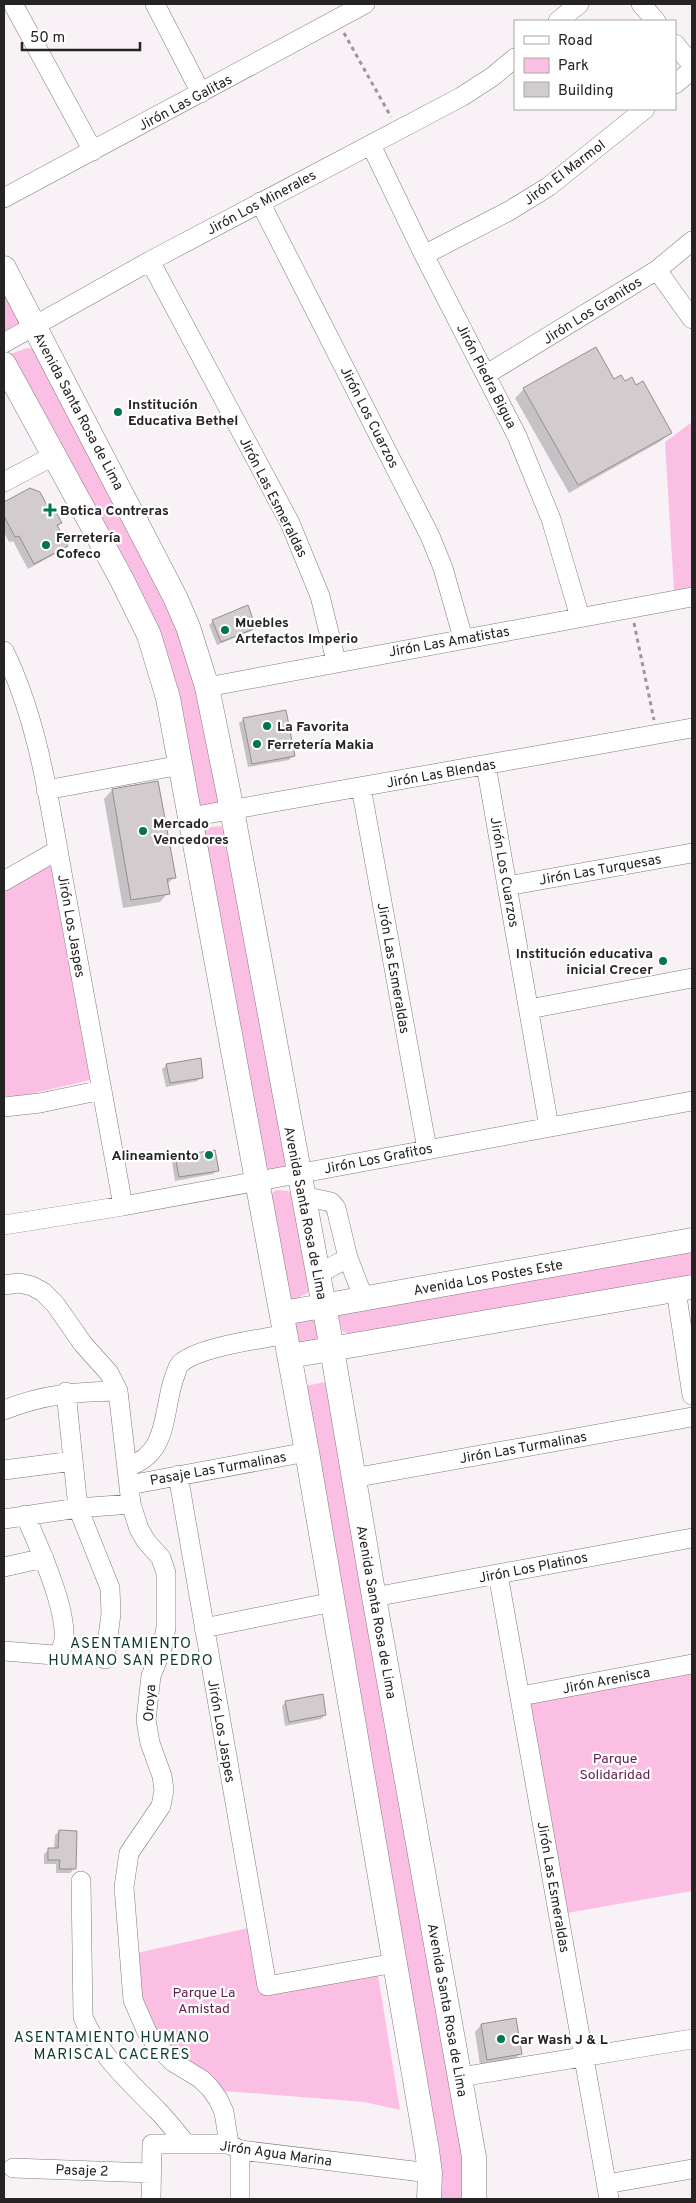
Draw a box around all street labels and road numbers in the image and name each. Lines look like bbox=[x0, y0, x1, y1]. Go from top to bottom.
street label: Jirón Las Galitas bbox=[136, 71, 235, 135]
street label: Jirón El Marmol bbox=[521, 137, 609, 209]
street label: Jirón Los Minerales bbox=[204, 167, 319, 239]
street label: Jirón Los Granitos bbox=[540, 274, 646, 349]
street label: Jirón Piedra Bigua bbox=[452, 322, 519, 432]
street label: Avenida Santa Rosa de Lima bbox=[29, 330, 127, 493]
street label: Jirón Los Cuarzos bbox=[336, 364, 402, 471]
street label: Jirón Las Esmeraldas bbox=[235, 435, 310, 561]
street label: Jirón Las Amatistas bbox=[387, 623, 511, 661]
street label: Jirón Las Blendas bbox=[385, 756, 497, 792]
street label: Jirón Los Cuarzos bbox=[485, 816, 522, 929]
street label: Jirón Las Turquesas bbox=[538, 851, 663, 890]
street label: Jirón Los Jaspes bbox=[53, 873, 88, 979]
street label: Jirón Las Esmeraldas bbox=[373, 901, 412, 1035]
street label: Avenida Santa Rosa de Lima bbox=[279, 1125, 330, 1301]
street label: Jirón Los Grafitos bbox=[322, 1141, 434, 1178]
street label: Avenida Los Postes Este bbox=[412, 1257, 564, 1300]
street label: Jirón Las Turmalinas bbox=[458, 1429, 588, 1468]
street label: Pasaje Las Turmalinas bbox=[149, 1449, 288, 1490]
street label: Avenida Santa Rosa de Lima bbox=[352, 1524, 399, 1700]
street label: Jirón Los Platinos bbox=[477, 1550, 589, 1587]
street label: Jirón Arenisca bbox=[561, 1665, 652, 1698]
street label: Jirón Los Jaspes bbox=[203, 1678, 238, 1784]
street label: Oroya bbox=[141, 1684, 160, 1722]
street label: Jirón Las Esmeraldas bbox=[533, 1820, 572, 1954]
street label: Avenida Santa Rosa de Lima bbox=[423, 1922, 470, 2098]
street label: Jirón Agua Marina bbox=[219, 2138, 333, 2171]
street label: Pasaje 2 bbox=[55, 2162, 109, 2181]

